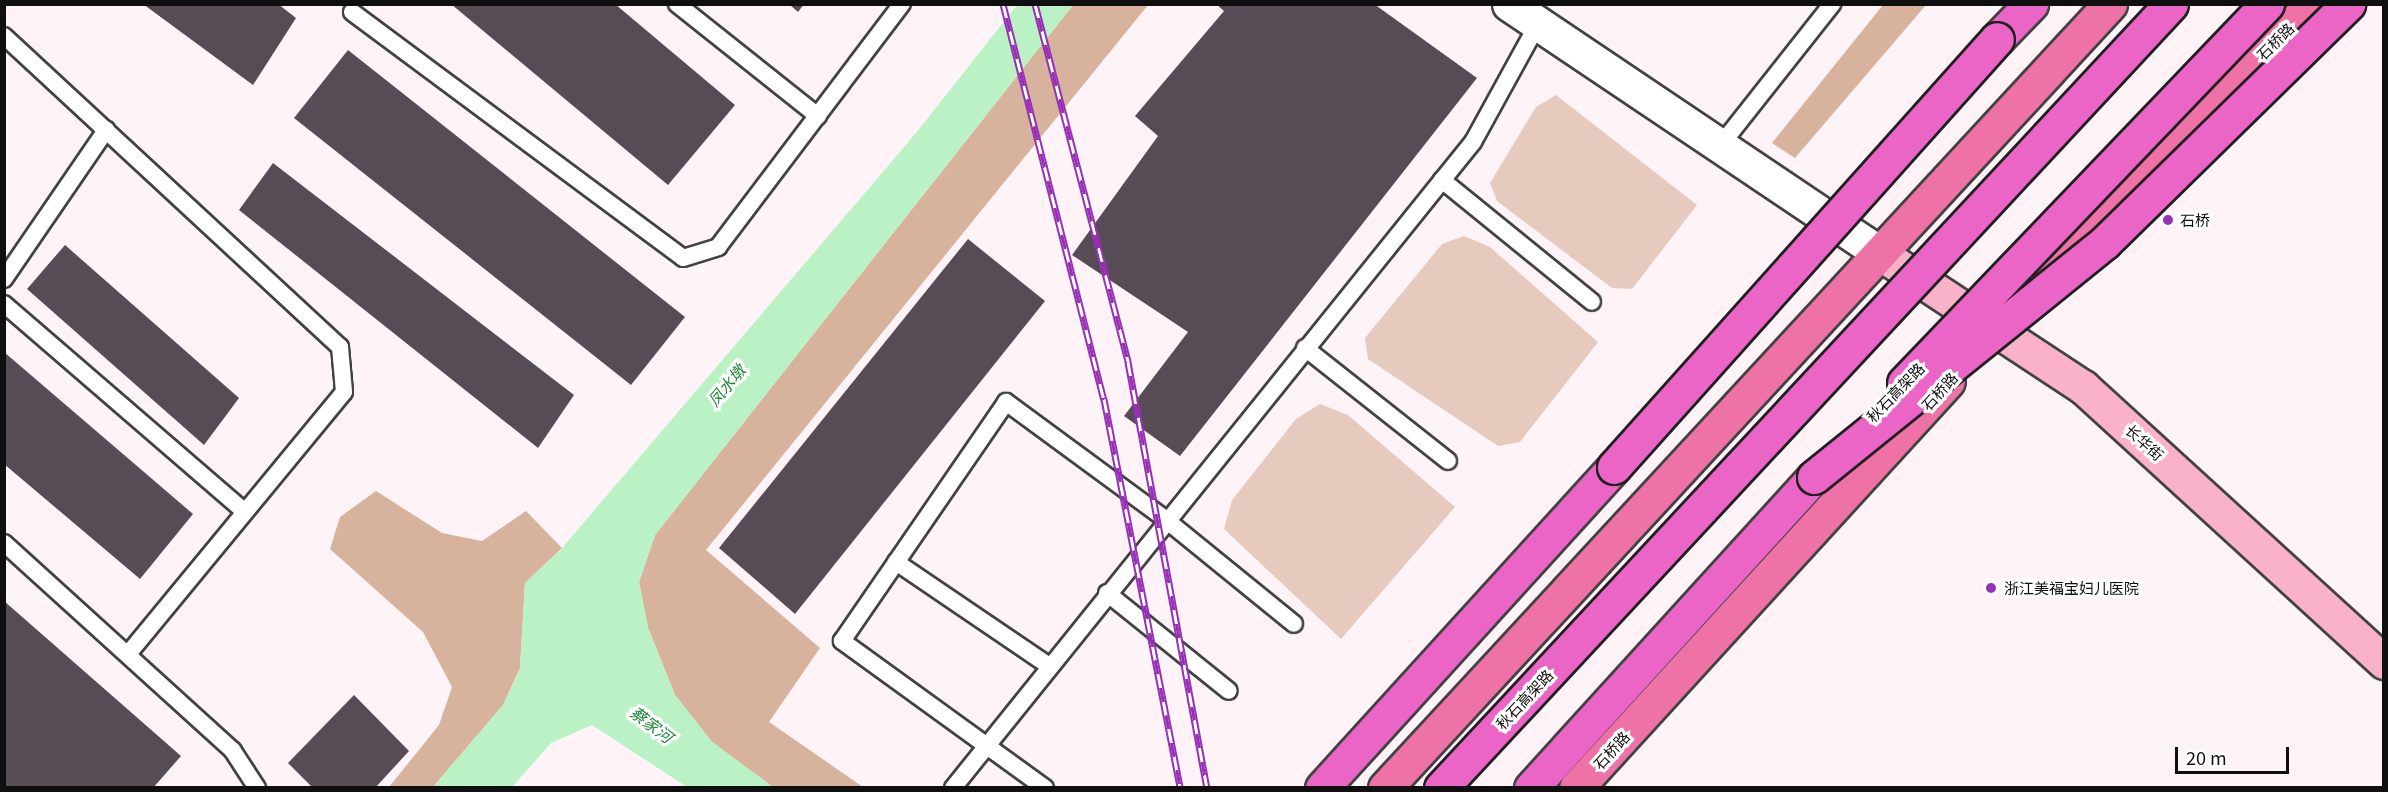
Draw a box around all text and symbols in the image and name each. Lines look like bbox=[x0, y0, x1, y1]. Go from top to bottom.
street label: 石桥路 bbox=[2253, 19, 2297, 63]
place label: 石桥 bbox=[2180, 211, 2210, 229]
marker: 石桥 bbox=[2161, 213, 2175, 227]
street label: 秋石高架路 bbox=[1862, 359, 1928, 425]
water label: 凤水墩 bbox=[703, 360, 749, 410]
street label: 石桥路 bbox=[1917, 368, 1961, 414]
street label: 长华街 bbox=[2122, 420, 2168, 464]
marker: 浙江美福宝妇儿医院 bbox=[1982, 579, 2000, 597]
place label: 浙江美福宝妇儿医院 bbox=[2004, 579, 2139, 597]
street label: 秋石高架路 bbox=[1492, 665, 1556, 733]
water label: 蔡家河 bbox=[627, 702, 677, 746]
street label: 石桥路 bbox=[1589, 727, 1633, 773]
scale bar bbox=[2178, 735, 2292, 773]
text: 20 m bbox=[2186, 744, 2227, 770]

